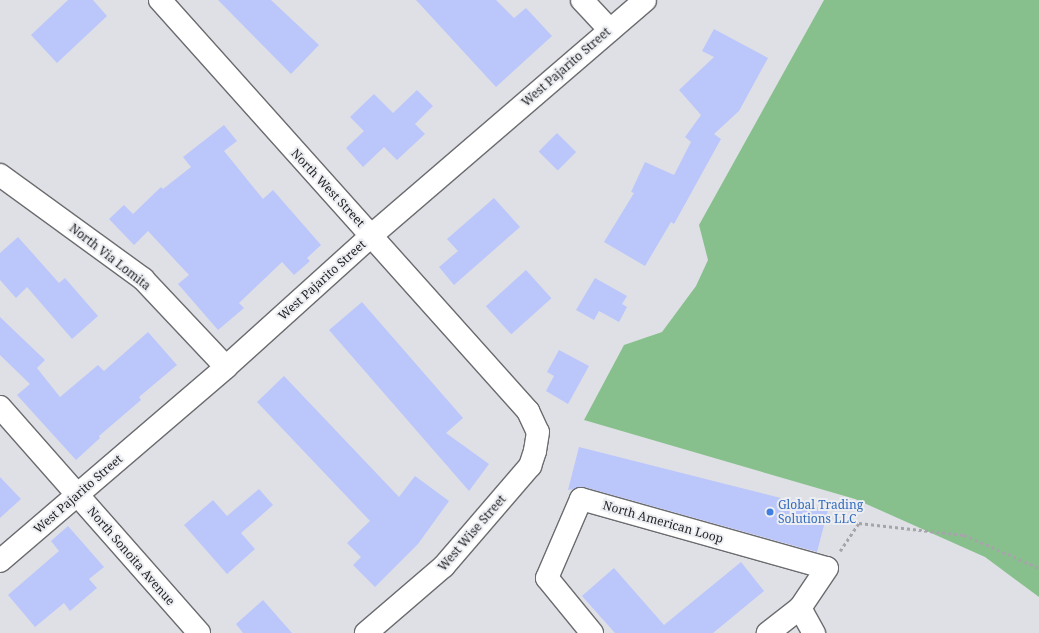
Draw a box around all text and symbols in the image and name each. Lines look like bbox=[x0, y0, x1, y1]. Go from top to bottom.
street label: West Pajarito Street bbox=[519, 25, 613, 109]
street label: North West Street bbox=[288, 146, 368, 230]
street label: North Via Lomita bbox=[67, 221, 153, 293]
street label: West Pajarito Street bbox=[275, 237, 369, 323]
street label: West Pajarito Street bbox=[31, 452, 125, 536]
street label: West Wise Street bbox=[435, 492, 509, 574]
street label: North American Loop bbox=[601, 498, 725, 546]
place label: Global Trading Solutions LLC bbox=[778, 498, 863, 526]
street label: North Sonoita Avenue bbox=[84, 504, 178, 608]
marker: Global Trading Solutions LLC bbox=[765, 507, 775, 517]

